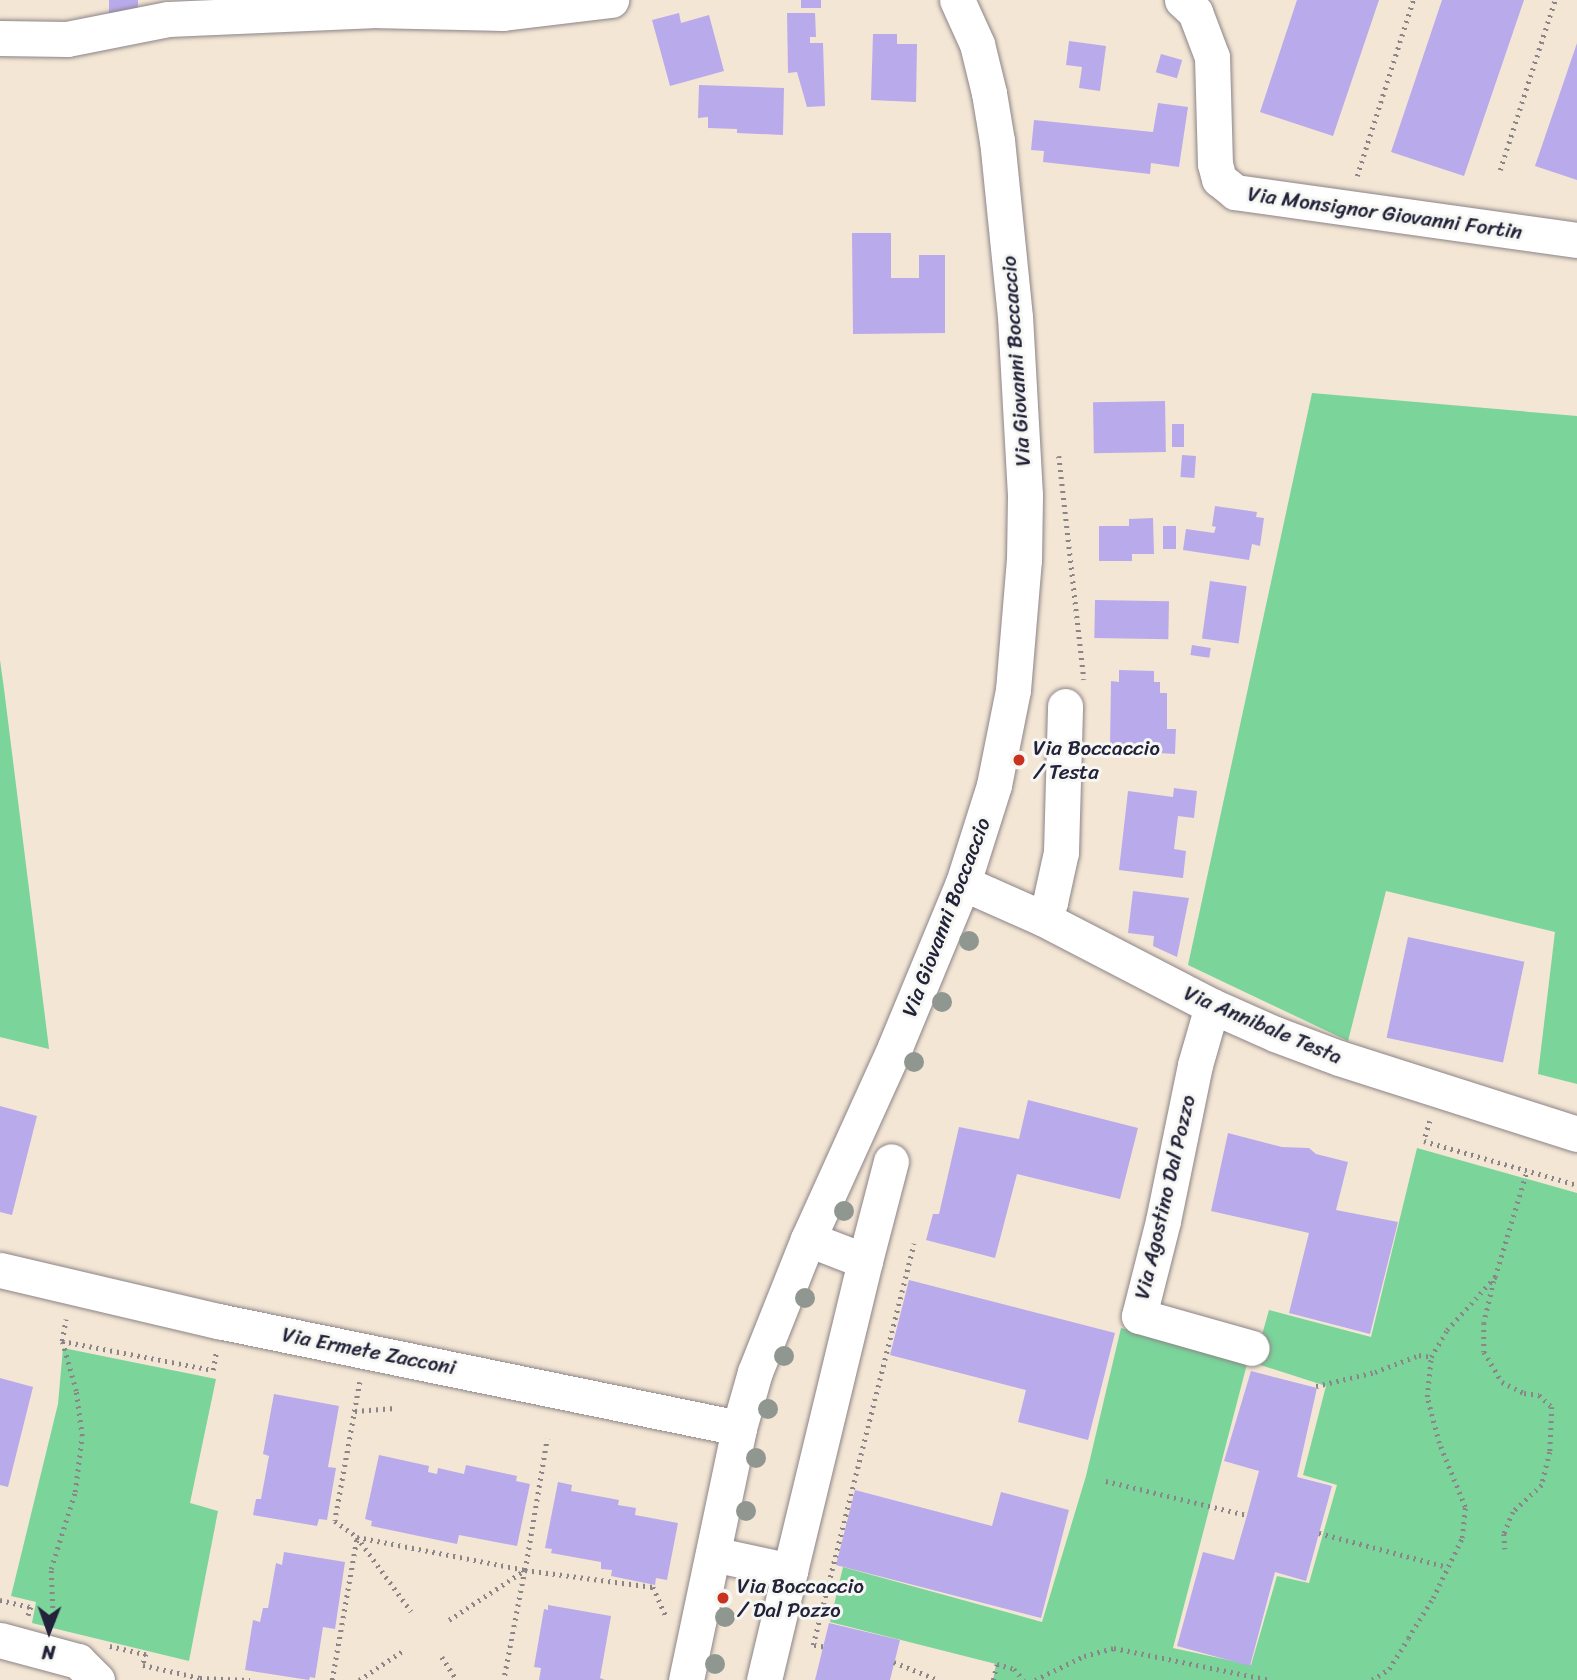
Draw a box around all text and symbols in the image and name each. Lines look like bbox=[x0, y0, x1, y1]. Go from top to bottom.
street label: Via Monsignor Giovanni Fortin bbox=[1247, 181, 1523, 245]
street label: Via Giovanni Boccaccio bbox=[996, 255, 1036, 467]
place label: Via Boccaccio / Testa bbox=[1033, 735, 1160, 785]
marker: Via Boccaccio / Testa bbox=[1011, 752, 1027, 768]
street label: Via Giovanni Boccaccio bbox=[896, 814, 996, 1020]
street label: Via Annibale Testa bbox=[1180, 980, 1346, 1070]
street label: Via Agostino Dal Pozzo bbox=[1129, 1092, 1201, 1302]
street label: Via Ermete Zacconi bbox=[280, 1322, 458, 1380]
place label: Via Boccaccio / Dal Pozzo bbox=[737, 1573, 864, 1623]
marker: Via Boccaccio / Dal Pozzo bbox=[715, 1590, 731, 1606]
north arrow bbox=[14, 1596, 84, 1666]
text: N bbox=[42, 1636, 56, 1669]

